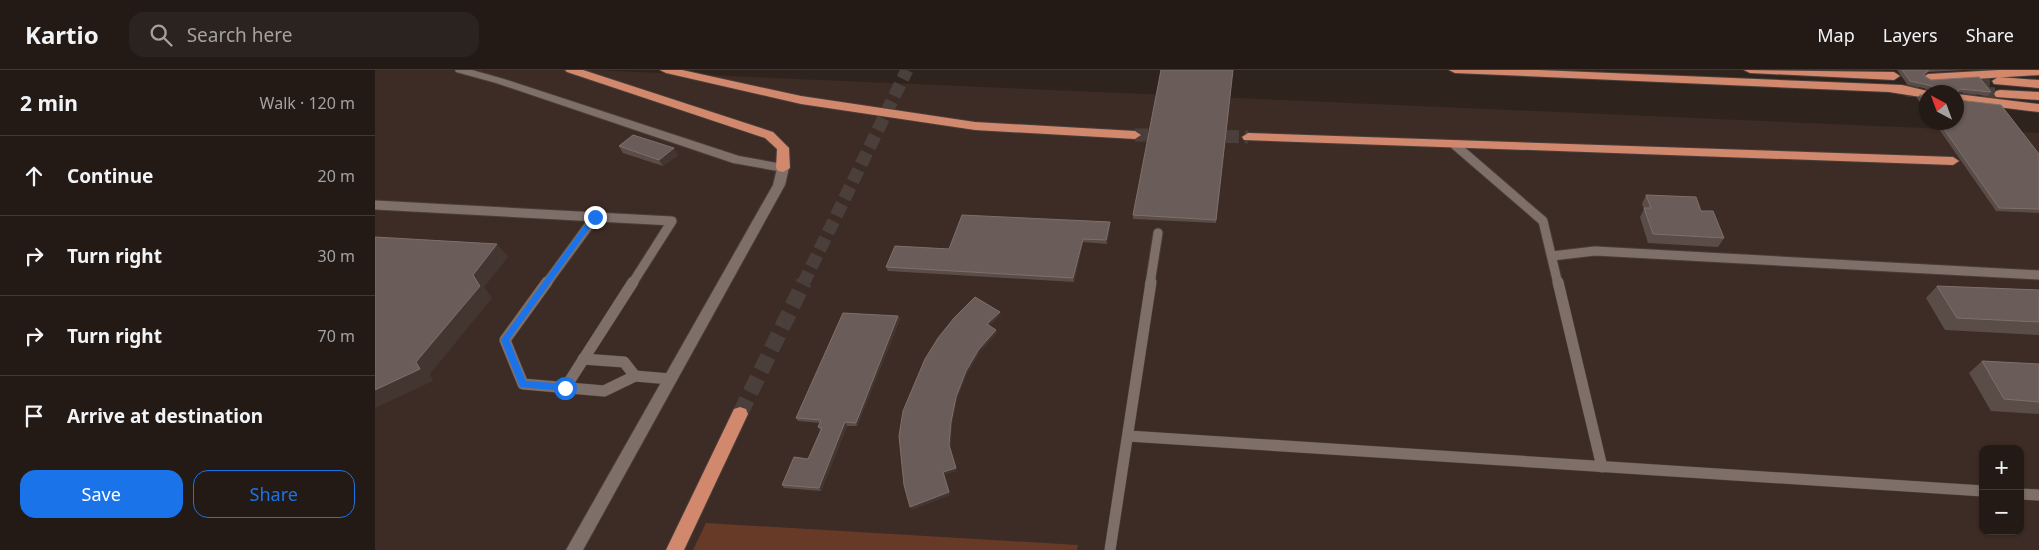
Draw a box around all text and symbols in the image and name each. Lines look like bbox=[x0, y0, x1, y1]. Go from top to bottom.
search box bbox=[129, 12, 479, 57]
text: Kartio bbox=[25, 18, 99, 51]
icon: search bbox=[147, 21, 175, 49]
text: Search here bbox=[187, 22, 292, 48]
text: Map bbox=[1817, 23, 1855, 47]
text: Layers bbox=[1883, 23, 1938, 47]
text: Share bbox=[1966, 23, 2014, 47]
north arrow bbox=[1919, 85, 1964, 130]
text: 2 min bbox=[20, 89, 78, 117]
text: Walk · 120 m bbox=[260, 92, 355, 114]
icon: ahead bbox=[20, 162, 48, 190]
text: Continue bbox=[67, 163, 153, 189]
text: 20 m bbox=[318, 165, 355, 187]
route end bbox=[584, 206, 607, 229]
icon: right bbox=[20, 242, 48, 270]
text: Turn right bbox=[67, 243, 162, 269]
text: 30 m bbox=[318, 245, 355, 267]
icon: right bbox=[20, 322, 48, 350]
text: Turn right bbox=[67, 323, 162, 349]
text: 70 m bbox=[318, 325, 355, 347]
route start bbox=[554, 377, 577, 400]
icon: arrive bbox=[20, 402, 48, 430]
text: Arrive at destination bbox=[67, 403, 263, 429]
map controls bbox=[1979, 445, 2024, 535]
button: + bbox=[1979, 445, 2024, 490]
button: Save bbox=[20, 470, 183, 518]
button: Share bbox=[193, 470, 355, 518]
button: − bbox=[1979, 490, 2024, 535]

